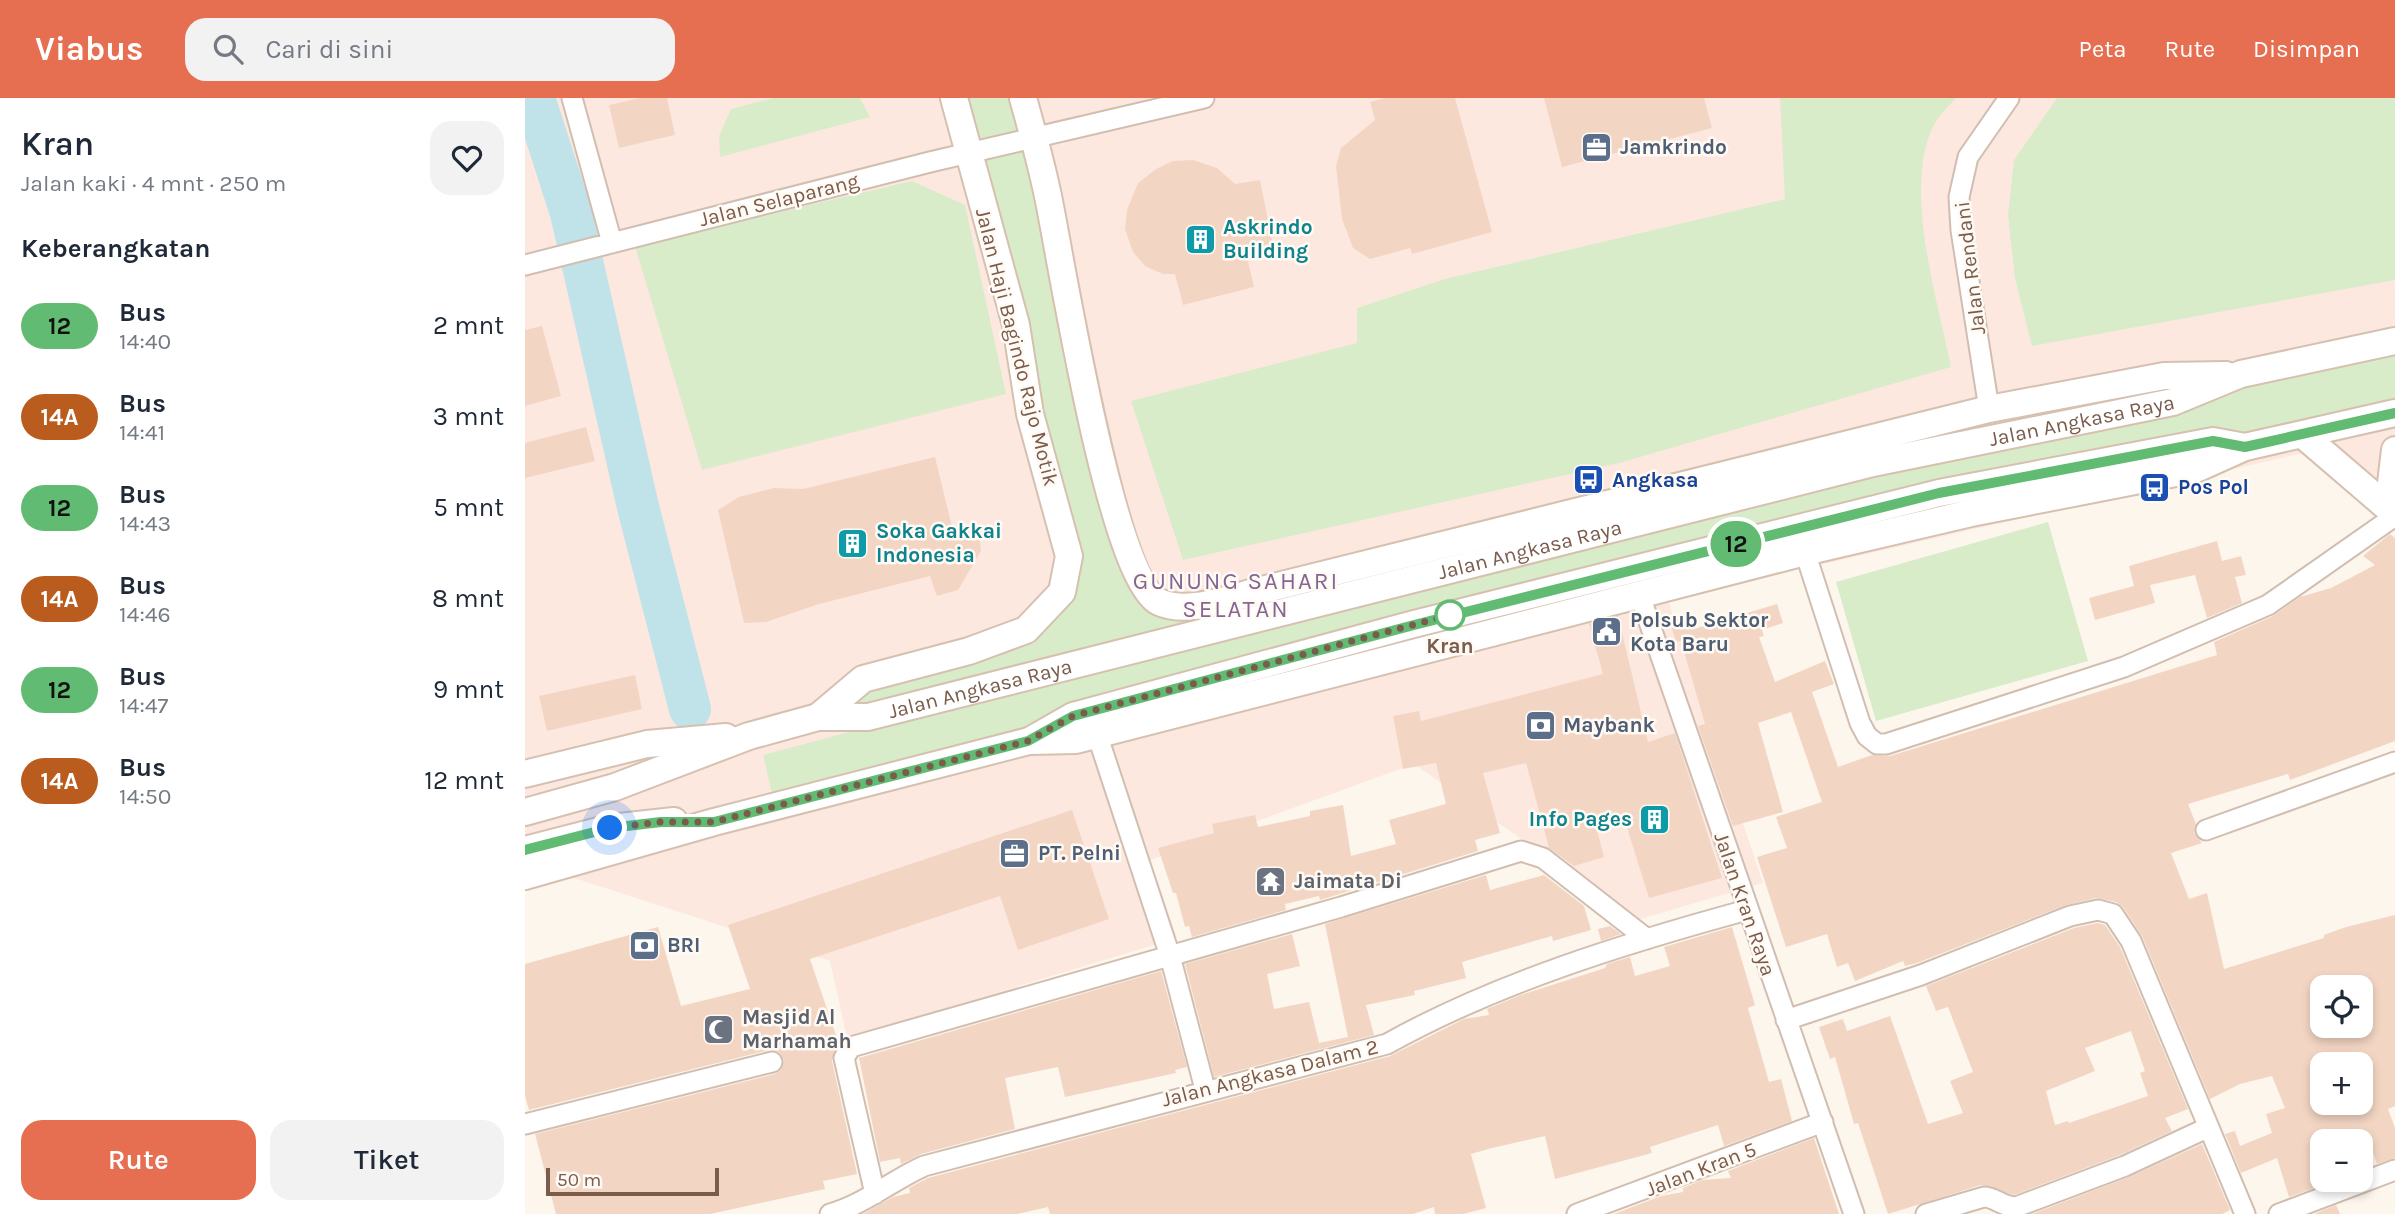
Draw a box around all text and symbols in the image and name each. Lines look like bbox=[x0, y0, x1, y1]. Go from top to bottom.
search box bbox=[185, 18, 675, 81]
text: Viabus bbox=[35, 30, 143, 68]
icon: search bbox=[209, 30, 247, 68]
text: Cari di sini bbox=[265, 34, 393, 65]
text: Peta bbox=[2079, 35, 2126, 63]
text: Rute bbox=[2164, 35, 2215, 63]
text: Disimpan bbox=[2253, 35, 2360, 63]
button: heart bbox=[430, 121, 504, 195]
text: Kran bbox=[21, 125, 94, 163]
office icon: Jamkrindo bbox=[1580, 130, 1614, 164]
place label: Jamkrindo bbox=[1620, 135, 1727, 159]
street label: Jalan Selaparang bbox=[697, 169, 861, 231]
text: Jalan kaki · 4 mnt · 250 m bbox=[21, 170, 286, 197]
street label: Jalan Rendani bbox=[1950, 200, 1990, 336]
street label: Jalan Haji Bagindo Rajo Motik bbox=[971, 206, 1063, 489]
place label: Askrindo Building bbox=[1223, 215, 1313, 263]
building icon: Askrindo Building bbox=[1183, 222, 1217, 256]
text: Keberangkatan bbox=[21, 233, 211, 264]
text: Bus bbox=[119, 297, 166, 328]
text: 2 mnt bbox=[433, 310, 504, 341]
text: 12 bbox=[48, 312, 71, 340]
text: 14:40 bbox=[119, 328, 171, 355]
text: Bus bbox=[119, 388, 166, 419]
street label: Jalan Angkasa Raya bbox=[1987, 390, 2177, 451]
text: 3 mnt bbox=[433, 401, 504, 432]
text: 14A bbox=[41, 403, 78, 431]
text: 14:41 bbox=[119, 419, 165, 446]
bus stop icon: Angkasa bbox=[1572, 463, 1606, 497]
place label: Angkasa bbox=[1612, 468, 1699, 492]
bus stop icon: Pos Pol bbox=[2138, 470, 2172, 504]
place label: Pos Pol bbox=[2178, 475, 2249, 499]
text: Bus bbox=[119, 479, 166, 510]
text: 5 mnt bbox=[433, 492, 504, 523]
text: 12 bbox=[48, 494, 71, 522]
text: 14:43 bbox=[119, 510, 171, 537]
street label: Jalan Angkasa Raya bbox=[1435, 515, 1624, 584]
place label: Soka Gakkai Indonesia bbox=[876, 519, 1002, 567]
line badge: 12 bbox=[1705, 521, 1767, 567]
building icon: Soka Gakkai Indonesia bbox=[836, 526, 870, 560]
text: 12 bbox=[1724, 530, 1748, 558]
district label: GUNUNG SAHARI SELATAN bbox=[1133, 567, 1339, 623]
text: Bus bbox=[119, 570, 166, 601]
text: 8 mnt bbox=[432, 583, 504, 614]
text: 14A bbox=[41, 585, 78, 613]
marker: Kran bbox=[1435, 600, 1465, 630]
text: 14:46 bbox=[119, 601, 171, 628]
place label: Polsub Sektor Kota Baru bbox=[1630, 608, 1769, 656]
public building icon: Polsub Sektor Kota Baru bbox=[1590, 615, 1624, 649]
place label: Kran bbox=[1426, 634, 1474, 658]
street label: Jalan Angkasa Raya bbox=[886, 654, 1074, 723]
text: Bus bbox=[119, 661, 166, 692]
text: 9 mnt bbox=[433, 674, 504, 705]
text: 12 bbox=[48, 676, 71, 704]
text: 14:47 bbox=[119, 692, 168, 719]
bank icon: Maybank bbox=[1523, 708, 1557, 742]
place label: Maybank bbox=[1563, 713, 1655, 737]
text: Bus bbox=[119, 752, 166, 783]
text: 12 mnt bbox=[424, 765, 504, 796]
text: 14A bbox=[41, 767, 78, 795]
text: 14:50 bbox=[119, 783, 171, 810]
building icon: Info Pages bbox=[1638, 802, 1672, 836]
place label: Info Pages bbox=[1529, 807, 1632, 831]
your location bbox=[592, 810, 627, 845]
street label: Jalan Kran Raya bbox=[1709, 829, 1781, 979]
office icon: PT. Pelni bbox=[998, 836, 1032, 870]
place label: PT. Pelni bbox=[1038, 841, 1121, 865]
temple icon: Jaimata Di bbox=[1254, 864, 1288, 898]
place label: Jaimata Di bbox=[1294, 869, 1402, 893]
bank icon: BRI bbox=[627, 928, 661, 962]
place label: BRI bbox=[667, 933, 701, 957]
map controls bbox=[2310, 975, 2373, 1192]
button: locate bbox=[2310, 975, 2373, 1038]
place label: Masjid Al Marhamah bbox=[742, 1005, 852, 1053]
mosque icon: Masjid Al Marhamah bbox=[702, 1012, 736, 1046]
street label: Jalan Angkasa Dalam 2 bbox=[1159, 1034, 1381, 1112]
button: + bbox=[2310, 1052, 2373, 1115]
button: Rute bbox=[21, 1120, 256, 1200]
button: Tiket bbox=[270, 1120, 504, 1200]
button: − bbox=[2310, 1129, 2373, 1192]
street label: Jalan Kran 5 bbox=[1642, 1137, 1760, 1201]
scale bar bbox=[546, 1165, 719, 1197]
text: 50 m bbox=[557, 1169, 601, 1191]

